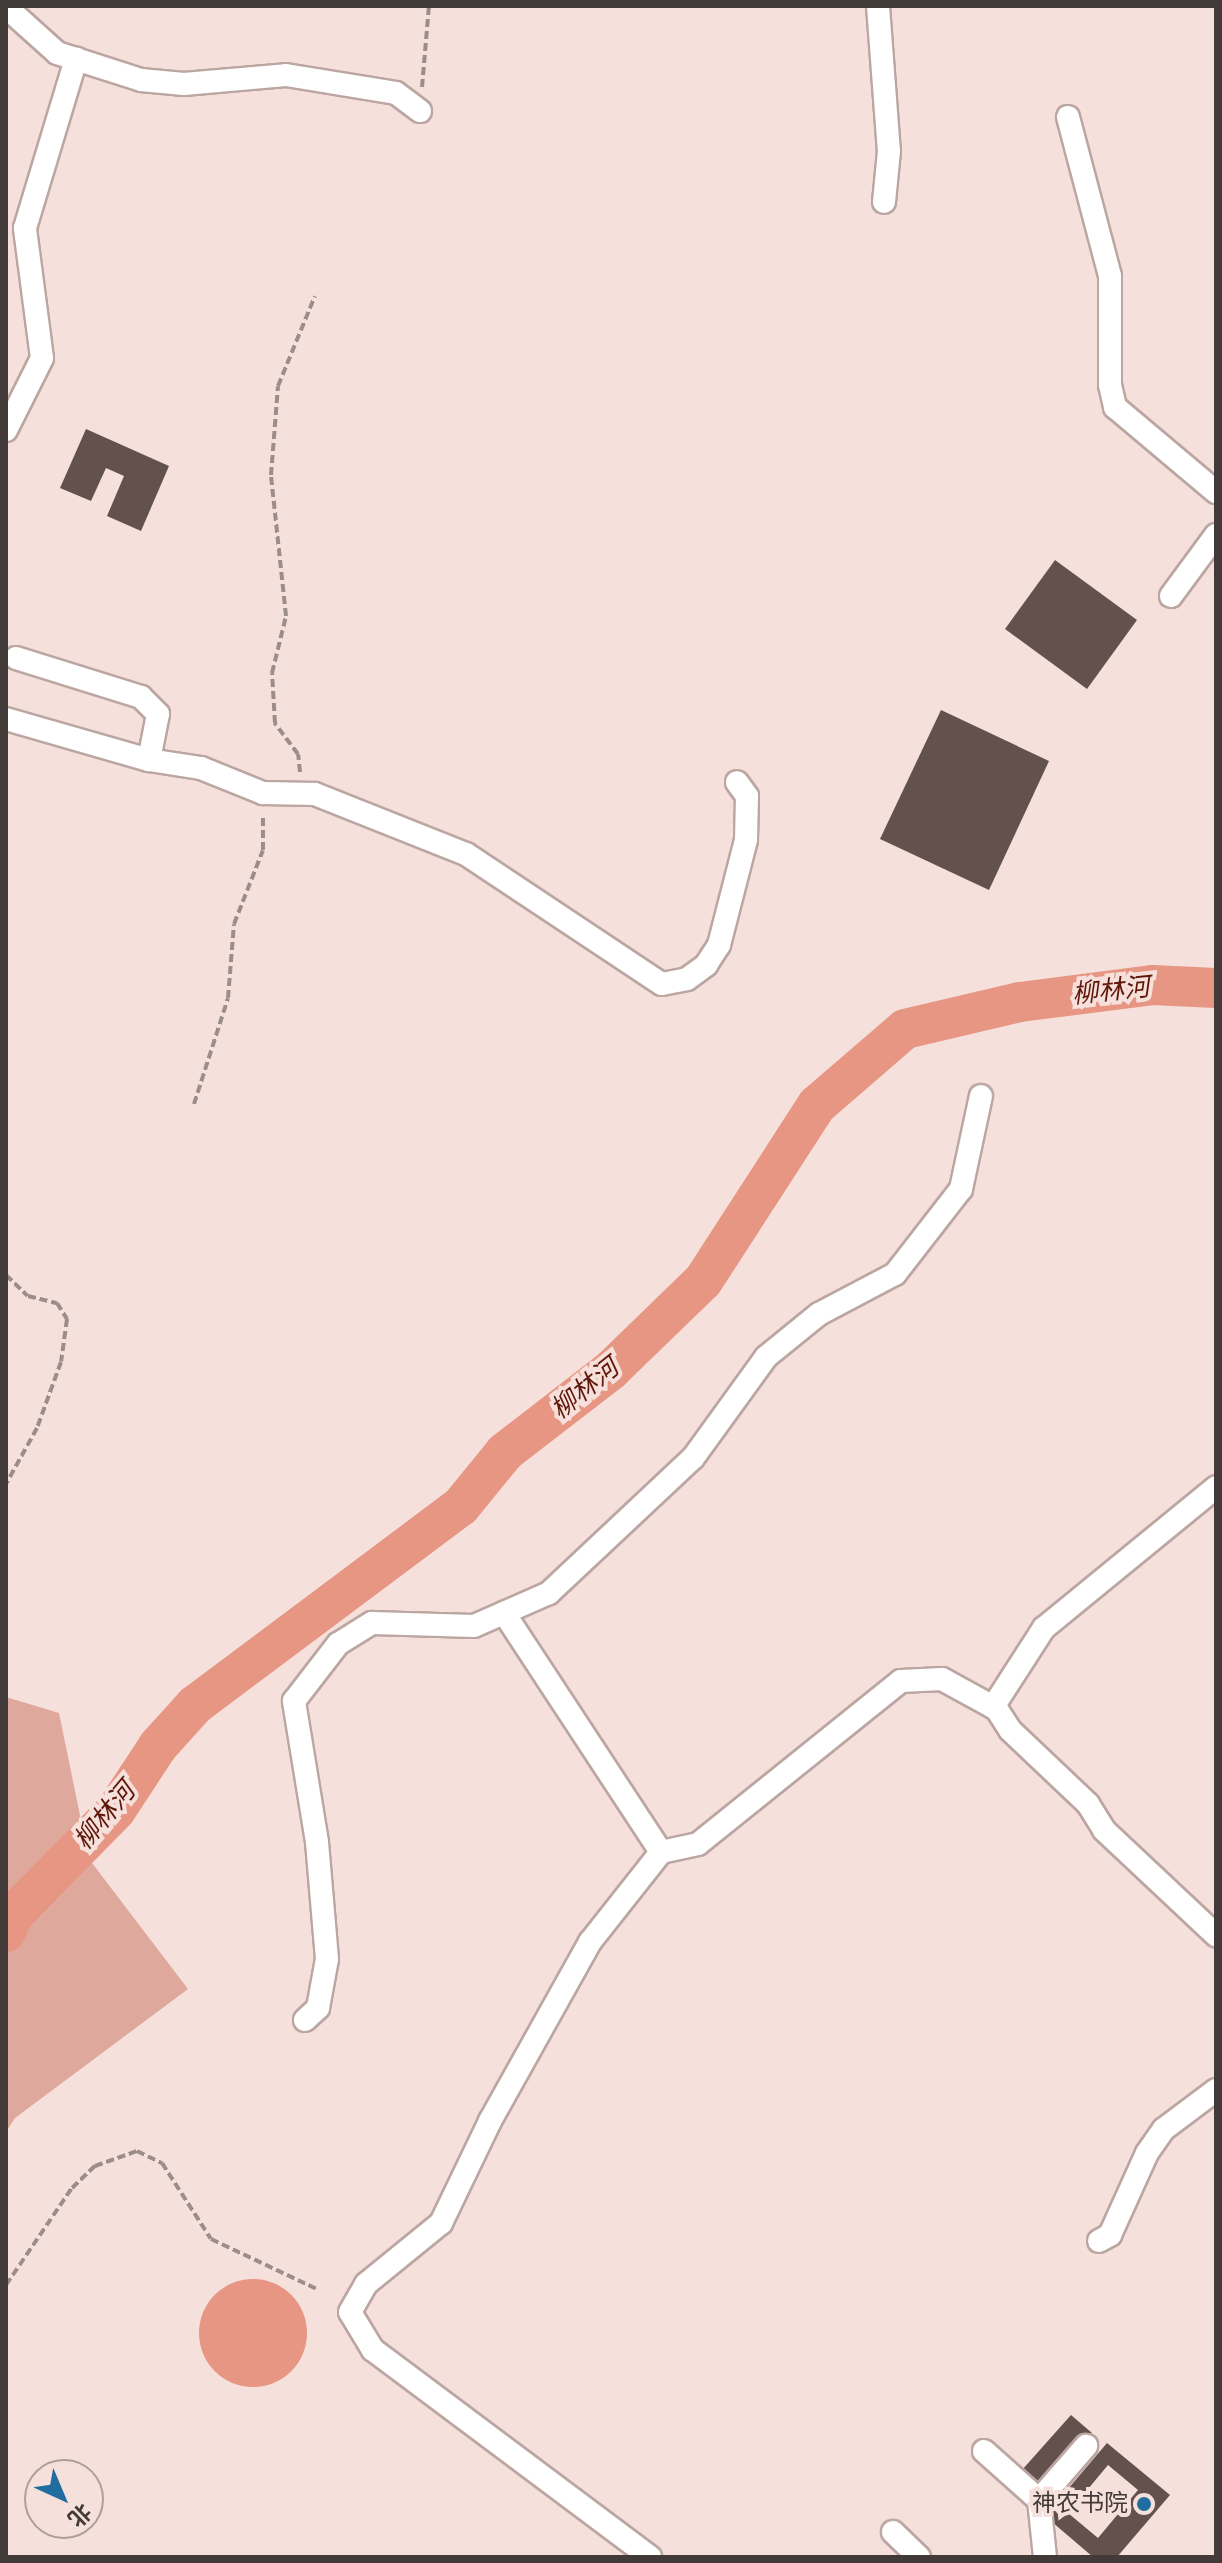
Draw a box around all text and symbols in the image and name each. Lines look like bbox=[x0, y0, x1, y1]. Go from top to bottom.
water label: 柳林河 bbox=[1071, 971, 1151, 1011]
water label: 柳林河 bbox=[545, 1352, 625, 1426]
water label: 柳林河 bbox=[68, 1776, 142, 1856]
north arrow bbox=[24, 2459, 104, 2539]
place label: 神农书院 bbox=[1032, 2490, 1128, 2518]
marker: 神农书院 bbox=[1135, 2495, 1153, 2513]
text: 北 bbox=[63, 2499, 96, 2532]

